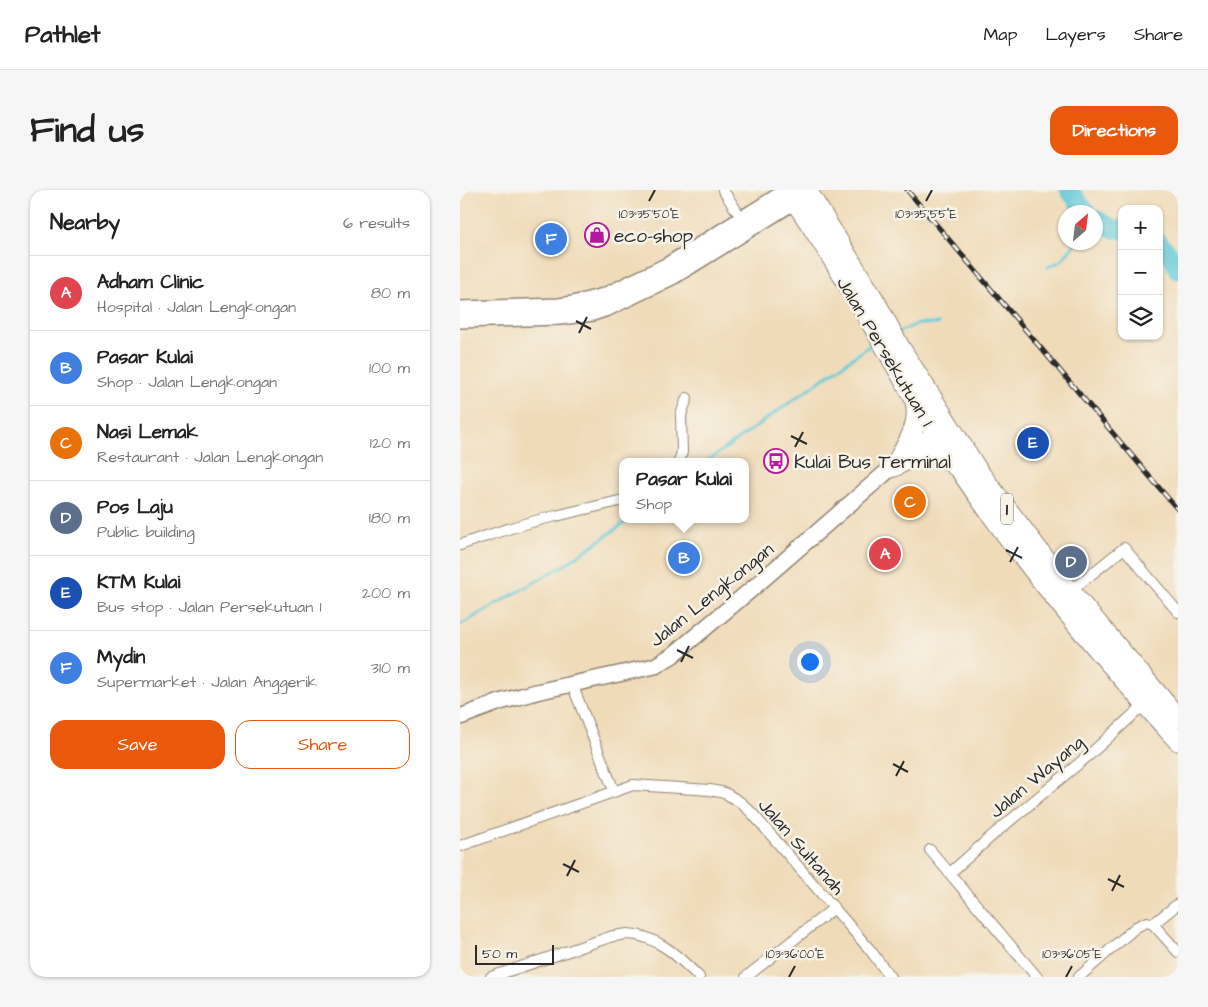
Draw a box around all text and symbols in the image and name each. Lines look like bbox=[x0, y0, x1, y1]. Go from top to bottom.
text: Pathlet bbox=[25, 18, 101, 52]
text: Map bbox=[983, 22, 1017, 47]
text: Layers bbox=[1045, 22, 1106, 47]
text: Share bbox=[1134, 22, 1183, 47]
text: Find us bbox=[30, 106, 144, 155]
button: Directions bbox=[1050, 106, 1178, 155]
north arrow bbox=[1058, 205, 1103, 250]
map controls bbox=[1118, 205, 1163, 340]
button: + bbox=[1118, 205, 1163, 250]
text: 103°35'50"E bbox=[619, 206, 679, 223]
text: 103°35'55"E bbox=[895, 206, 957, 223]
text: Nearby bbox=[50, 208, 120, 237]
text: 6 results bbox=[343, 212, 410, 234]
pin: F bbox=[535, 220, 567, 258]
shop icon: eco-shop bbox=[584, 222, 610, 248]
place label: eco-shop bbox=[614, 223, 694, 250]
button: − bbox=[1118, 250, 1163, 295]
text: Adham Clinic bbox=[97, 269, 204, 296]
street label: Jalan Persekutuan 1 bbox=[829, 272, 940, 432]
text: A bbox=[61, 282, 71, 304]
text: 80 m bbox=[371, 282, 410, 304]
button: layers bbox=[1118, 295, 1163, 340]
text: Hospital · Jalan Lengkongan bbox=[97, 296, 296, 318]
text: Pasar Kulai bbox=[97, 344, 193, 371]
text: B bbox=[60, 357, 72, 379]
text: 100 m bbox=[369, 357, 410, 379]
text: Shop · Jalan Lengkongan bbox=[97, 371, 277, 393]
text: Nasi Lemak bbox=[97, 419, 198, 446]
pin: E bbox=[1017, 424, 1049, 462]
text: C bbox=[60, 432, 72, 454]
text: 120 m bbox=[370, 432, 410, 454]
text: Restaurant · Jalan Lengkongan bbox=[97, 446, 323, 468]
bus stop icon: Kulai Bus Terminal bbox=[763, 448, 789, 474]
place label: Kulai Bus Terminal bbox=[794, 449, 951, 476]
popup bbox=[619, 458, 749, 523]
text: Pasar Kulai bbox=[636, 466, 732, 493]
pin: C bbox=[894, 483, 926, 521]
text: Shop bbox=[636, 493, 672, 515]
text: Pos Laju bbox=[97, 494, 173, 521]
road number: 1 bbox=[1001, 494, 1013, 524]
text: D bbox=[61, 507, 71, 529]
text: 180 m bbox=[369, 507, 410, 529]
text: Public building bbox=[97, 521, 195, 543]
pin: A bbox=[869, 535, 901, 573]
street label: Jalan Lengkongan bbox=[644, 537, 781, 655]
pin: B bbox=[668, 539, 700, 577]
pin: D bbox=[1055, 543, 1087, 581]
text: KTM Kulai bbox=[97, 569, 180, 596]
text: E bbox=[61, 582, 71, 604]
text: 200 m bbox=[362, 582, 410, 604]
text: Bus stop · Jalan Persekutuan 1 bbox=[97, 596, 322, 618]
text: Mydin bbox=[97, 644, 145, 671]
your location bbox=[797, 649, 823, 675]
text: F bbox=[60, 657, 72, 679]
text: 310 m bbox=[371, 657, 410, 679]
text: Supermarket · Jalan Anggerik bbox=[97, 671, 317, 693]
button: Save bbox=[50, 720, 225, 769]
button: Share bbox=[235, 720, 410, 769]
street label: Jalan Wayang bbox=[984, 729, 1091, 826]
street label: Jalan Sultanah bbox=[751, 793, 851, 902]
scale bar bbox=[475, 942, 554, 965]
text: 50 m bbox=[482, 944, 517, 964]
text: 103°36'00"E bbox=[766, 946, 824, 963]
text: 103°36'05"E bbox=[1042, 946, 1102, 963]

